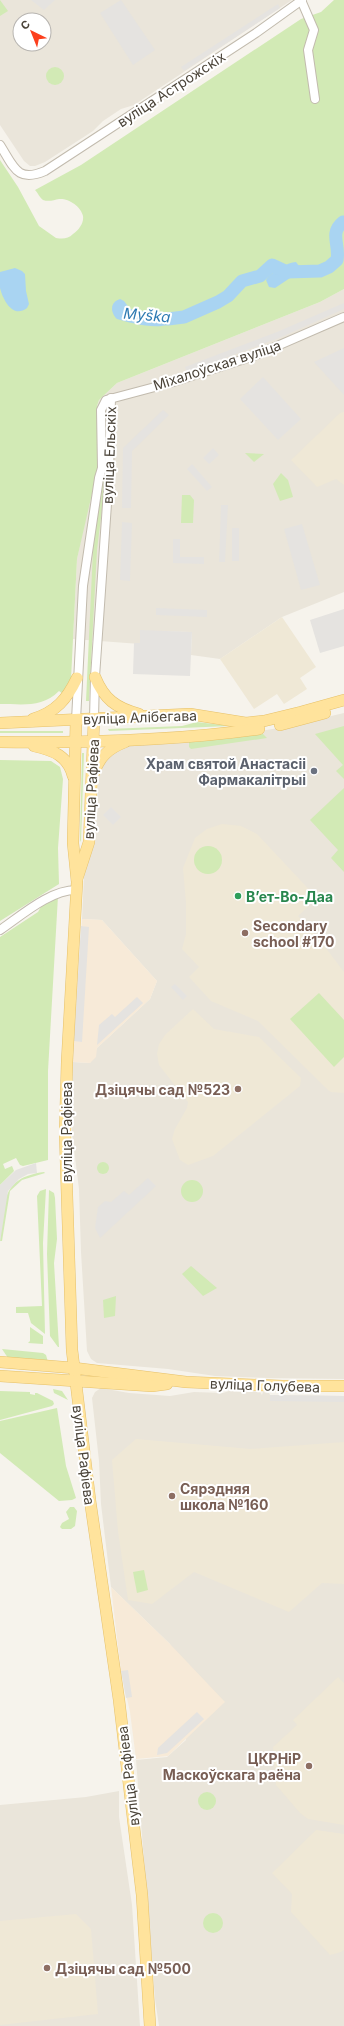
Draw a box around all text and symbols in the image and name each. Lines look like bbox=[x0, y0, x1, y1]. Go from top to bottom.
north arrow bbox=[12, 12, 52, 52]
text: С bbox=[17, 17, 33, 33]
street label: вуліца Астрожскіх bbox=[114, 48, 229, 130]
water label: Муška bbox=[123, 303, 171, 327]
street label: Міхалоўская вуліца bbox=[151, 336, 283, 394]
street label: вуліца Ельскіх bbox=[99, 406, 119, 504]
street label: вуліца Алібегава bbox=[83, 707, 197, 727]
street label: вуліца Рафіева bbox=[80, 738, 102, 840]
place label: Храм святой Анастасіі Фармакалітрыі bbox=[146, 755, 306, 788]
marker: Храм святой Анастасіі Фармакалітрыі bbox=[309, 766, 319, 776]
place label: Вʼет-Во-Даа bbox=[246, 888, 333, 905]
marker: Вʼет-Во-Даа bbox=[233, 891, 243, 901]
place label: Secondary school #170 bbox=[253, 917, 335, 950]
marker: Secondary school #170 bbox=[240, 928, 250, 938]
place label: Дзіцячы сад №523 bbox=[95, 1081, 230, 1098]
street label: вуліца Рафіева bbox=[58, 1082, 75, 1182]
marker: Дзіцячы сад №523 bbox=[233, 1084, 243, 1094]
street label: вуліца Голубева bbox=[210, 1375, 320, 1395]
street label: вуліца Рафіева bbox=[69, 1404, 99, 1506]
place label: Сярэдняя школа №160 bbox=[180, 1480, 268, 1513]
marker: Сярэдняя школа №160 bbox=[167, 1491, 177, 1501]
street label: вуліца Рафіева bbox=[113, 1725, 143, 1827]
place label: ЦКРНіР Маскоўскага раёна bbox=[163, 1750, 301, 1783]
marker: ЦКРНіР Маскоўскага раёна bbox=[304, 1761, 314, 1771]
place label: Дзіцячы сад №500 bbox=[55, 1960, 191, 1977]
marker: Дзіцячы сад №500 bbox=[42, 1963, 52, 1973]

